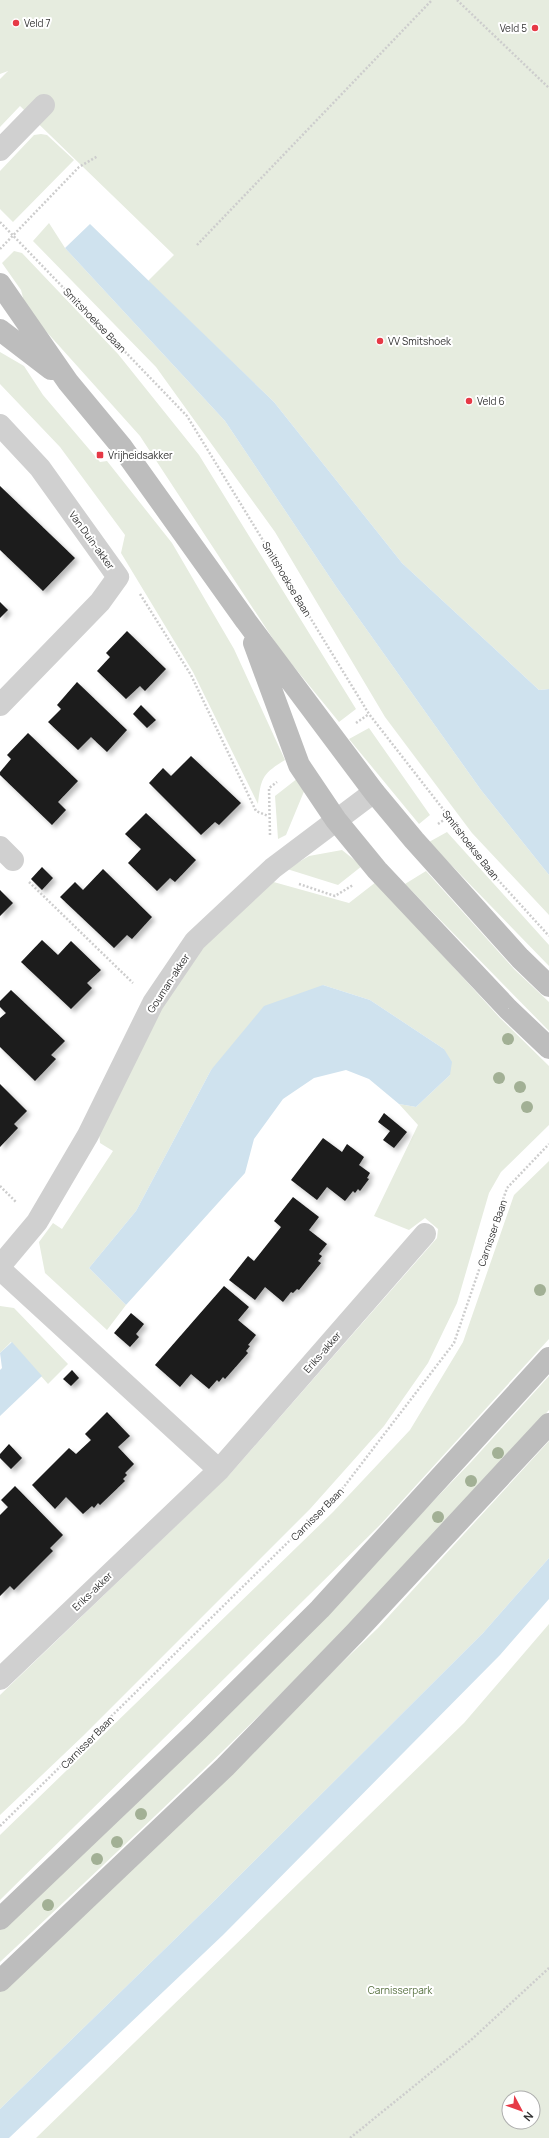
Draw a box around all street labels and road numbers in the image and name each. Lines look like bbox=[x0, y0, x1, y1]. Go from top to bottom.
street label: Smitshoekse Baan bbox=[60, 285, 130, 356]
street label: Van Duin-akker bbox=[66, 508, 118, 572]
street label: Smitshoekse Baan bbox=[259, 539, 315, 619]
street label: Smitshoekse Baan bbox=[439, 807, 503, 883]
street label: Gouman-akker bbox=[144, 950, 193, 1015]
street label: Carnisser Baan bbox=[474, 1198, 510, 1268]
street label: Eriks-akker bbox=[300, 1328, 344, 1376]
street label: Carnisser Baan bbox=[287, 1484, 347, 1544]
street label: Eriks-akker bbox=[69, 1568, 115, 1614]
street label: Carnisser Baan bbox=[57, 1712, 117, 1772]

